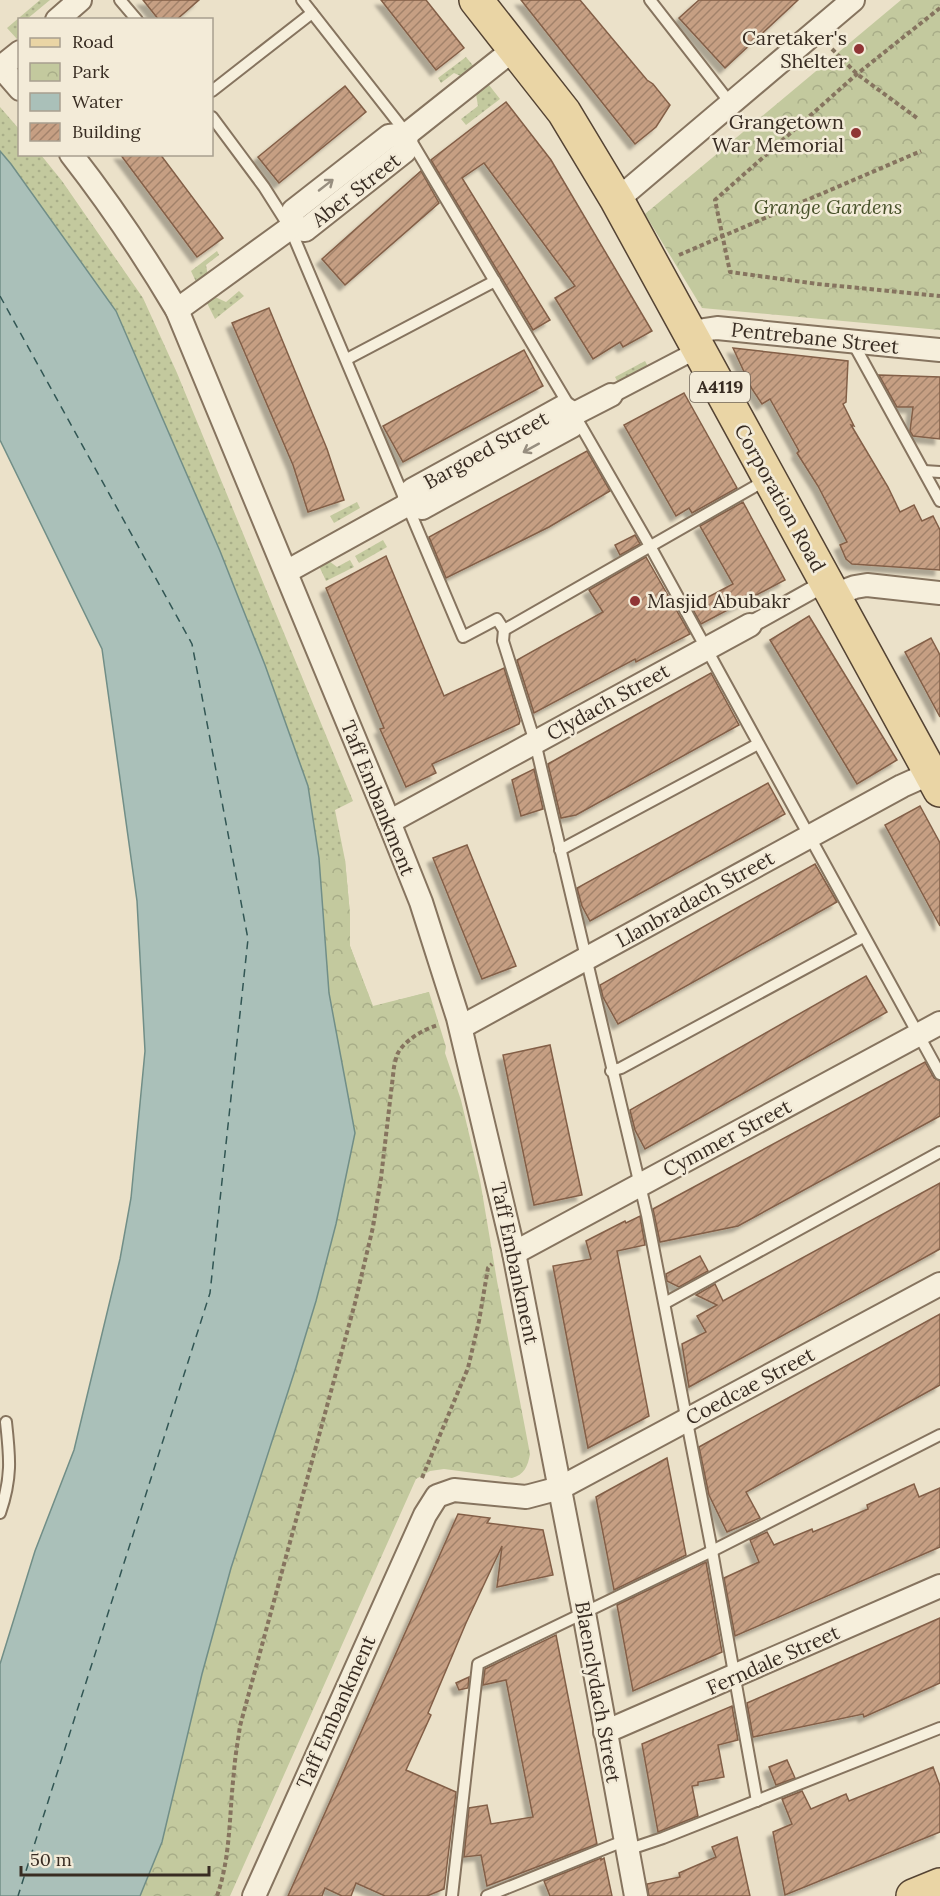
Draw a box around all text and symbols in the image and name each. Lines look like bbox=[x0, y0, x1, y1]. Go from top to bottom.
legend bbox=[18, 18, 213, 156]
place label: Caretaker's Shelter bbox=[742, 25, 847, 73]
text: Road bbox=[72, 30, 114, 53]
marker: Caretaker's Shelter bbox=[852, 42, 866, 56]
text: Park bbox=[72, 60, 110, 83]
text: Water bbox=[72, 90, 123, 113]
place label: Grangetown War Memorial bbox=[712, 109, 844, 157]
text: Building bbox=[72, 120, 142, 143]
marker: Grangetown War Memorial bbox=[849, 126, 863, 140]
street label: Aber Street bbox=[306, 147, 405, 233]
one-way arrow bbox=[317, 179, 333, 192]
park label: Grange Gardens bbox=[754, 194, 902, 219]
street label: Pentrebane Street bbox=[730, 316, 901, 359]
road number: A4119 bbox=[690, 372, 750, 402]
street label: Bargoed Street bbox=[419, 405, 553, 494]
street label: Corporation Road bbox=[729, 419, 832, 576]
one-way arrow bbox=[523, 442, 540, 454]
place label: Masjid Abubakr bbox=[647, 588, 791, 613]
marker: Masjid Abubakr bbox=[628, 594, 642, 608]
street label: Clydach Street bbox=[542, 657, 674, 746]
street label: Taff Embankment bbox=[336, 717, 421, 879]
street label: Llanbradach Street bbox=[611, 845, 778, 952]
street label: Cymmer Street bbox=[658, 1093, 795, 1182]
street label: Taff Embankment bbox=[486, 1180, 545, 1347]
street label: Coedcae Street bbox=[681, 1341, 819, 1430]
street label: Blaenclydach Street bbox=[570, 1599, 627, 1785]
street label: Ferndale Street bbox=[702, 1619, 843, 1700]
street label: Taff Embankment bbox=[291, 1631, 381, 1792]
scale bar bbox=[21, 1839, 208, 1877]
text: 50 m bbox=[30, 1848, 72, 1871]

